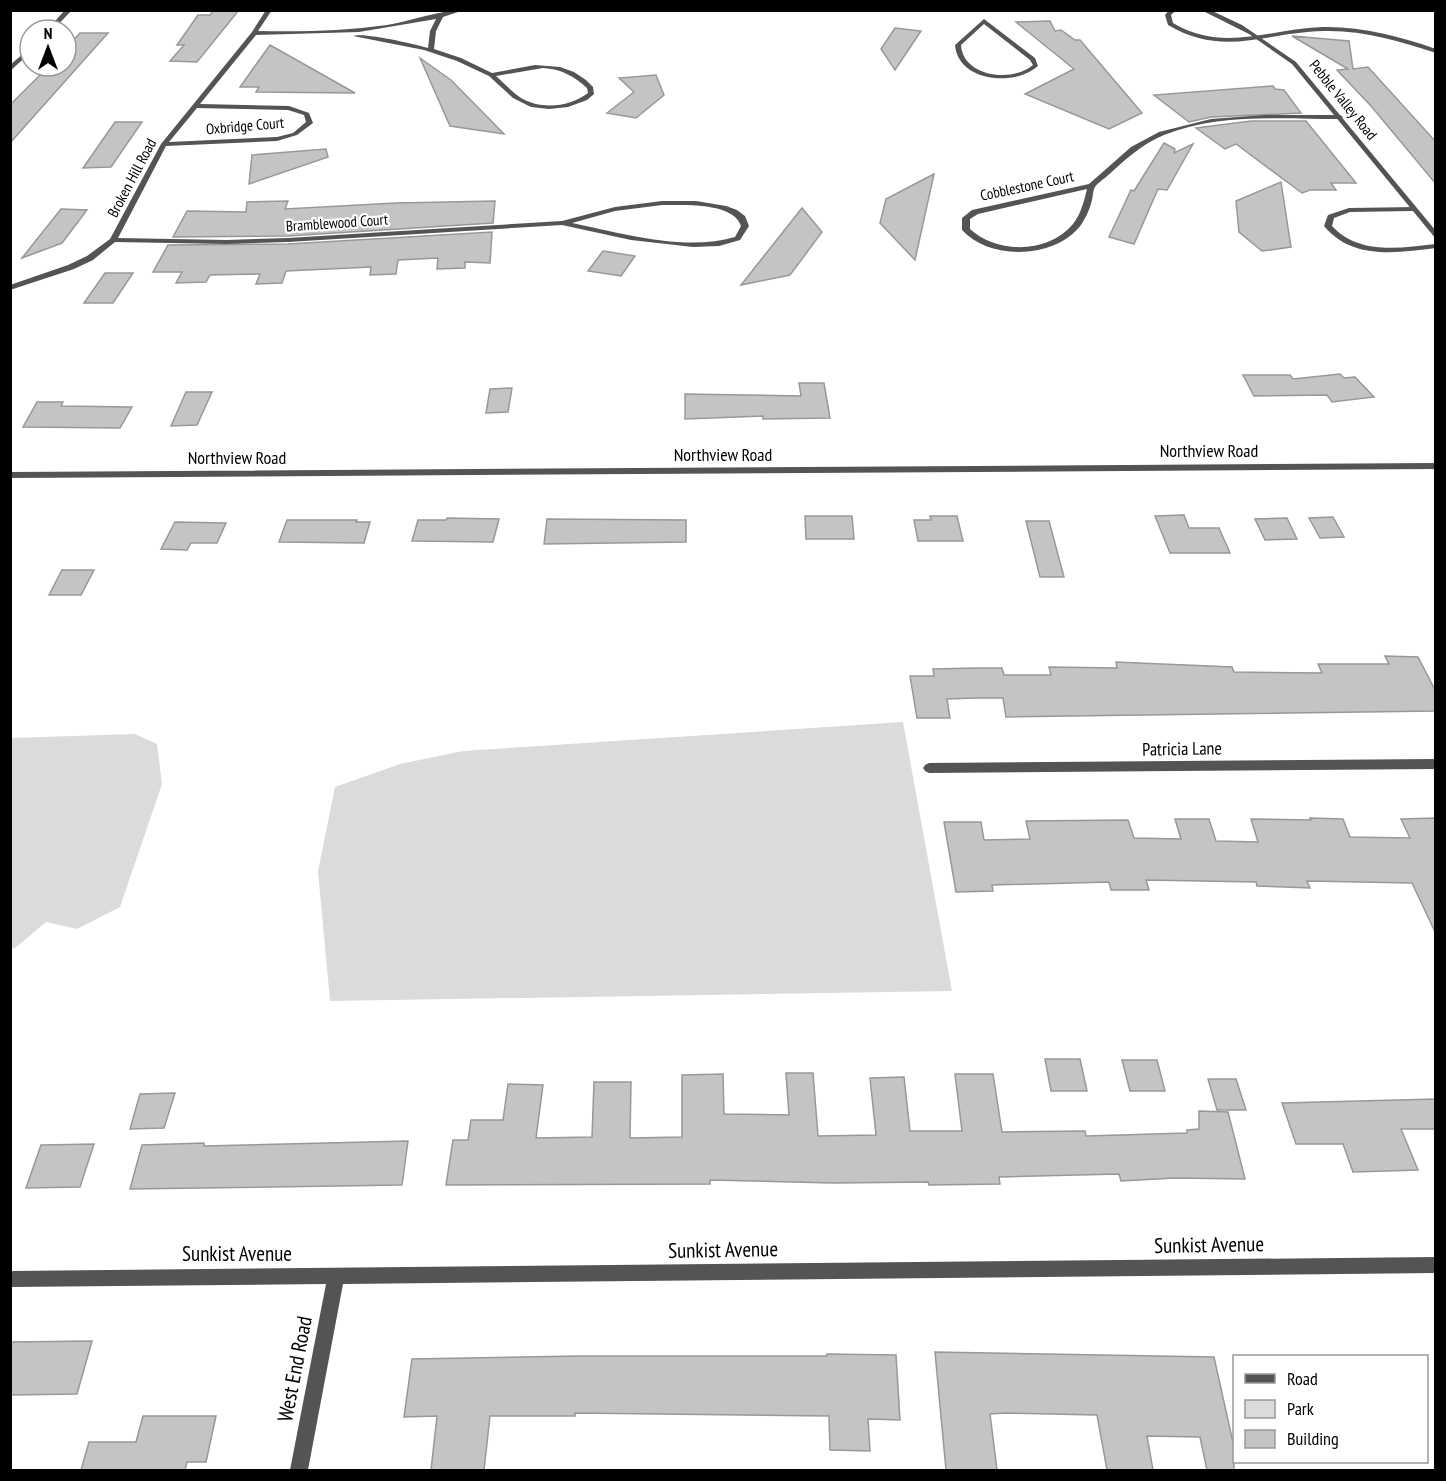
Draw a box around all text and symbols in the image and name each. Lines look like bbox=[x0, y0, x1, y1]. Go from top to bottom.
north arrow bbox=[18, 18, 78, 78]
text: N bbox=[44, 23, 52, 43]
street label: Pebble Valley Road bbox=[1305, 56, 1381, 143]
street label: Oxbridge Court bbox=[205, 113, 285, 138]
street label: Broken Hill Road bbox=[103, 135, 160, 220]
street label: Cobblestone Court bbox=[978, 166, 1075, 205]
street label: Bramblewood Court bbox=[285, 209, 389, 236]
street label: Northview Road bbox=[1160, 439, 1258, 462]
street label: Northview Road bbox=[674, 443, 772, 466]
street label: Northview Road bbox=[188, 446, 286, 469]
street label: Patricia Lane bbox=[1142, 736, 1222, 761]
street label: Sunkist Avenue bbox=[1154, 1230, 1264, 1259]
street label: Sunkist Avenue bbox=[668, 1235, 778, 1264]
street label: Sunkist Avenue bbox=[182, 1240, 292, 1267]
street label: West End Road bbox=[271, 1314, 318, 1424]
legend bbox=[1233, 1355, 1428, 1463]
text: Road bbox=[1287, 1367, 1318, 1390]
text: Park bbox=[1287, 1397, 1314, 1420]
text: Building bbox=[1287, 1427, 1339, 1450]

